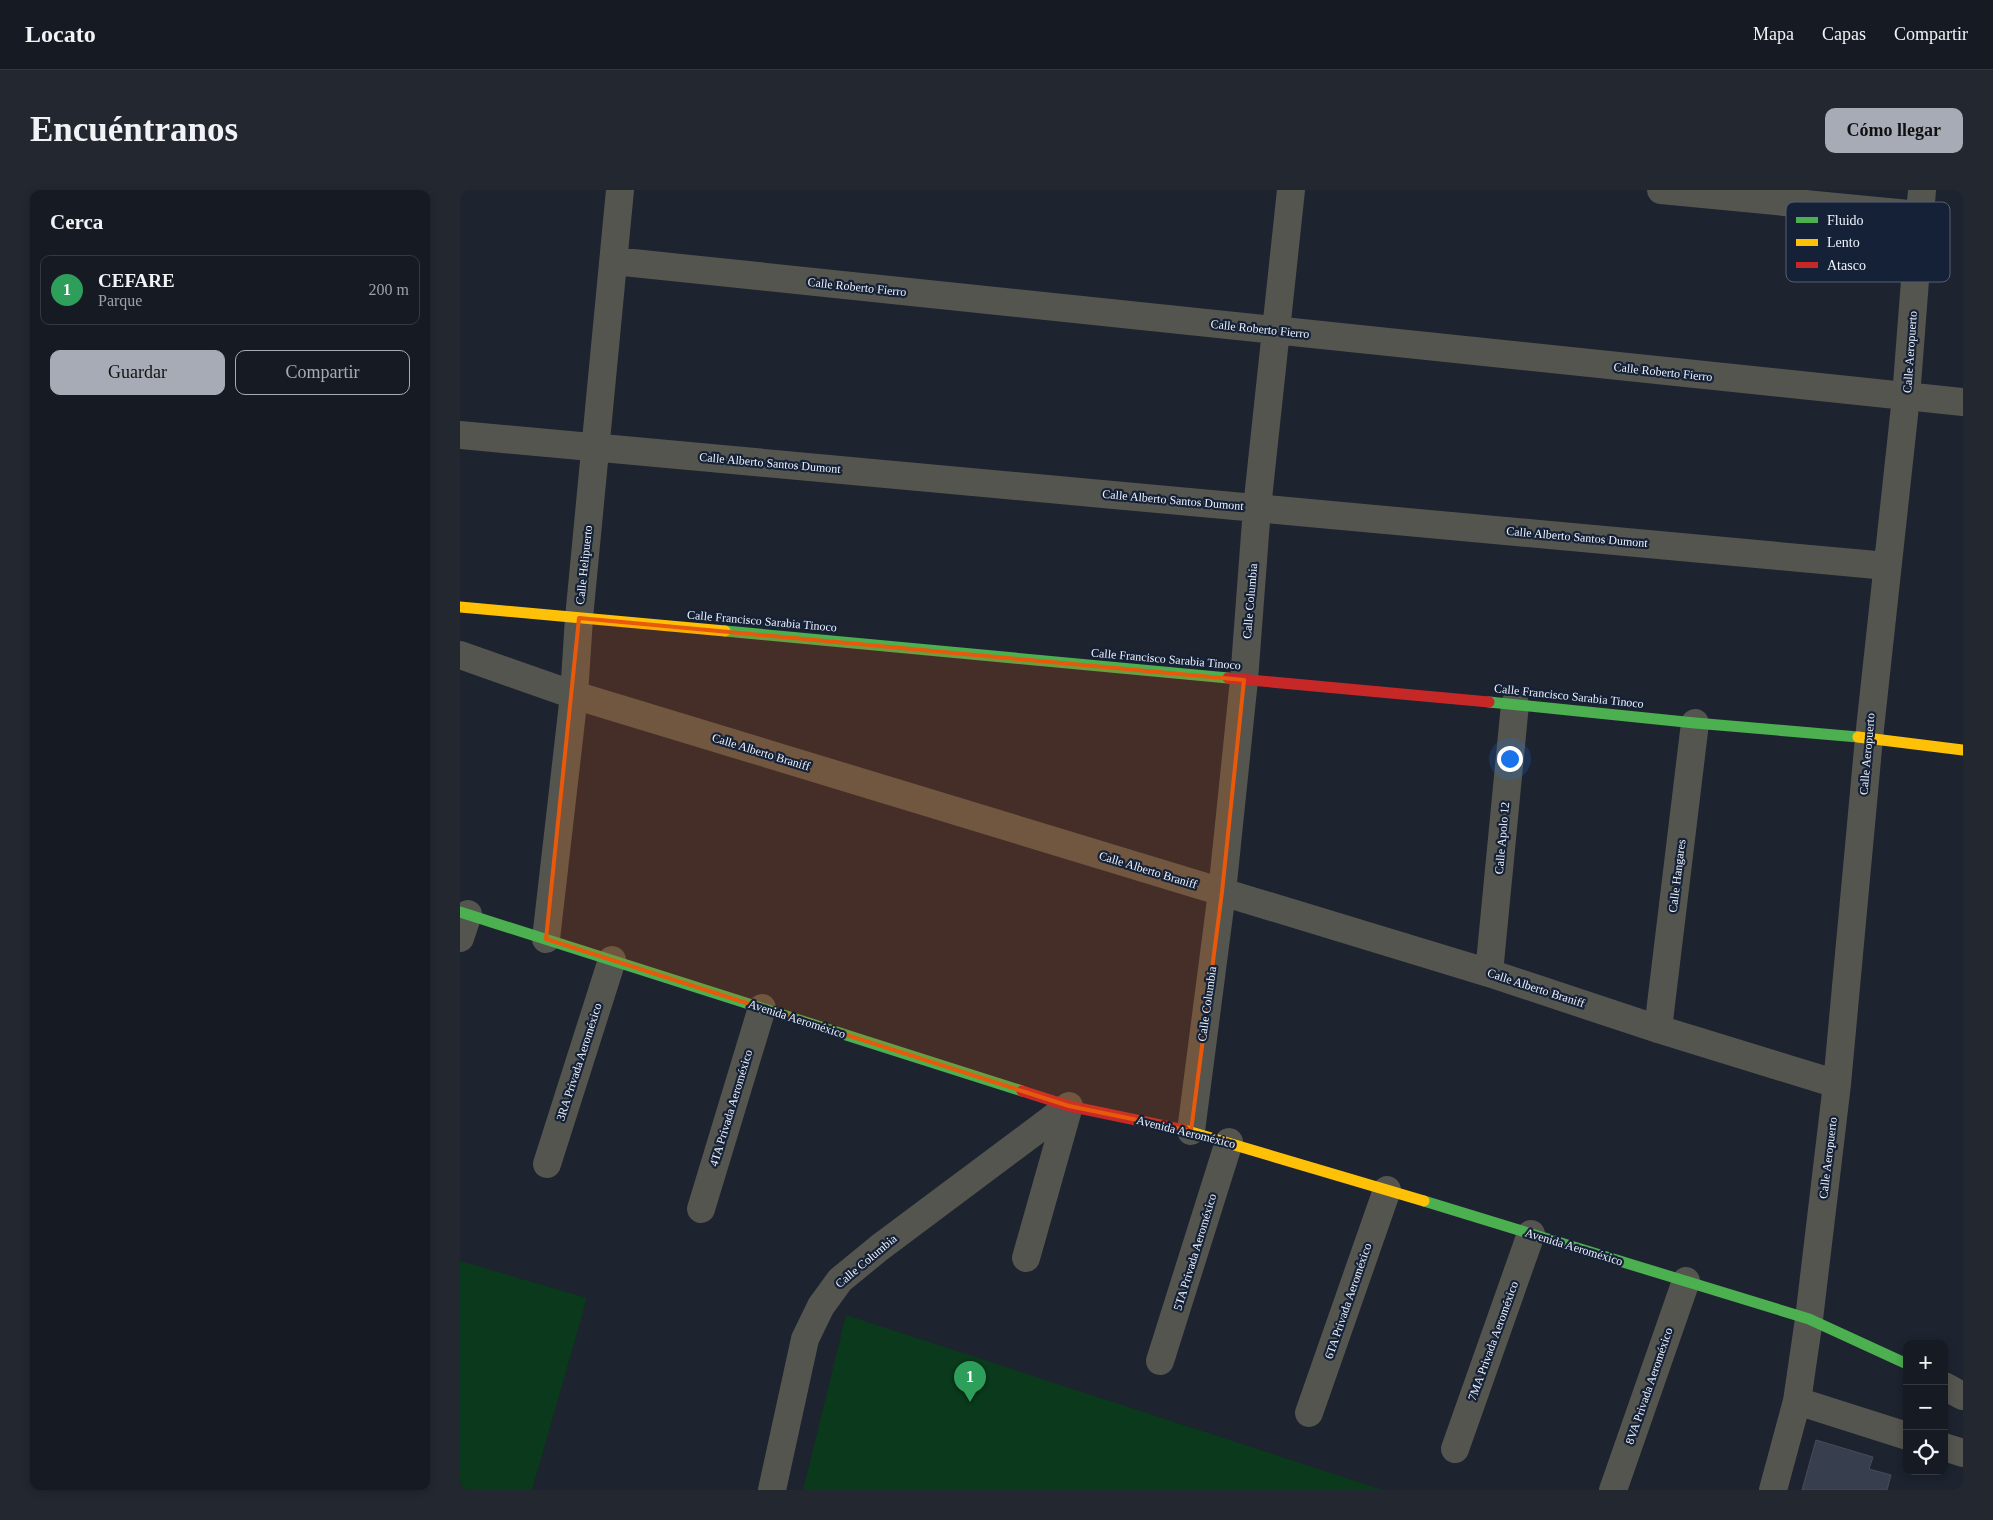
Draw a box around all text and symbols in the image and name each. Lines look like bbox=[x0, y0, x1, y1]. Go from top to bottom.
text: Locato bbox=[25, 21, 96, 47]
text: Mapa bbox=[1753, 24, 1794, 44]
text: Capas bbox=[1822, 24, 1866, 44]
text: Compartir bbox=[1894, 24, 1968, 44]
button: Cómo llegar bbox=[1825, 108, 1963, 153]
text: Encuéntranos bbox=[30, 110, 238, 149]
legend bbox=[1786, 202, 1950, 282]
text: Cerca bbox=[50, 210, 103, 234]
text: Fluido bbox=[1827, 213, 1864, 228]
text: Lento bbox=[1827, 235, 1860, 250]
text: Atasco bbox=[1827, 258, 1866, 273]
text: CEFARE bbox=[98, 270, 175, 291]
street label: Calle Roberto Fierro bbox=[807, 275, 907, 299]
text: 1 bbox=[63, 281, 71, 298]
text: 200 m bbox=[369, 281, 409, 298]
text: Parque bbox=[98, 292, 142, 309]
street label: Calle Aeropuerto bbox=[1900, 310, 1920, 394]
street label: Calle Roberto Fierro bbox=[1210, 317, 1310, 341]
button: Guardar bbox=[50, 350, 225, 395]
button: Compartir bbox=[235, 350, 410, 395]
street label: Calle Roberto Fierro bbox=[1613, 360, 1713, 384]
street label: Calle Alberto Santos Dumont bbox=[699, 450, 842, 476]
street label: Calle Alberto Santos Dumont bbox=[1102, 487, 1245, 513]
street label: Calle Alberto Santos Dumont bbox=[1506, 524, 1649, 550]
street label: Calle Helipuerto bbox=[573, 525, 595, 605]
street label: Calle Columbia bbox=[1240, 562, 1260, 639]
street label: Calle Francisco Sarabia Tinoco bbox=[687, 607, 837, 635]
street label: Calle Francisco Sarabia Tinoco bbox=[1091, 645, 1241, 673]
street label: Calle Francisco Sarabia Tinoco bbox=[1494, 681, 1644, 711]
street label: Calle Aeropuerto bbox=[1856, 712, 1878, 796]
street label: Calle Alberto Braniff bbox=[710, 730, 812, 774]
your location bbox=[1497, 746, 1523, 772]
street label: Calle Apolo 12 bbox=[1492, 801, 1512, 875]
street label: Calle Hangares bbox=[1666, 838, 1688, 913]
street label: Calle Alberto Braniff bbox=[1097, 848, 1199, 892]
street label: Calle Columbia bbox=[1195, 965, 1219, 1042]
street label: Calle Alberto Braniff bbox=[1485, 966, 1587, 1010]
street label: Avenida Aeroméxico bbox=[747, 997, 847, 1041]
street label: 3RA Privada Aeroméxico bbox=[553, 1001, 605, 1123]
street label: 4TA Privada Aeroméxico bbox=[707, 1048, 755, 1168]
street label: Avenida Aeroméxico bbox=[1135, 1113, 1237, 1151]
street label: Calle Aeropuerto bbox=[1816, 1116, 1840, 1200]
street label: 5TA Privada Aeroméxico bbox=[1171, 1192, 1219, 1312]
street label: Avenida Aeroméxico bbox=[1523, 1225, 1625, 1269]
street label: Calle Columbia bbox=[833, 1231, 900, 1291]
street label: 6TA Privada Aeroméxico bbox=[1322, 1241, 1374, 1361]
street label: 7MA Privada Aeroméxico bbox=[1465, 1279, 1521, 1403]
street label: 8VA Privada Aeroméxico bbox=[1622, 1326, 1676, 1446]
map controls bbox=[1903, 1340, 1948, 1475]
button: + bbox=[1903, 1340, 1948, 1385]
pin: 1 bbox=[954, 1361, 986, 1402]
button: − bbox=[1903, 1385, 1948, 1430]
button: locate bbox=[1903, 1430, 1948, 1475]

